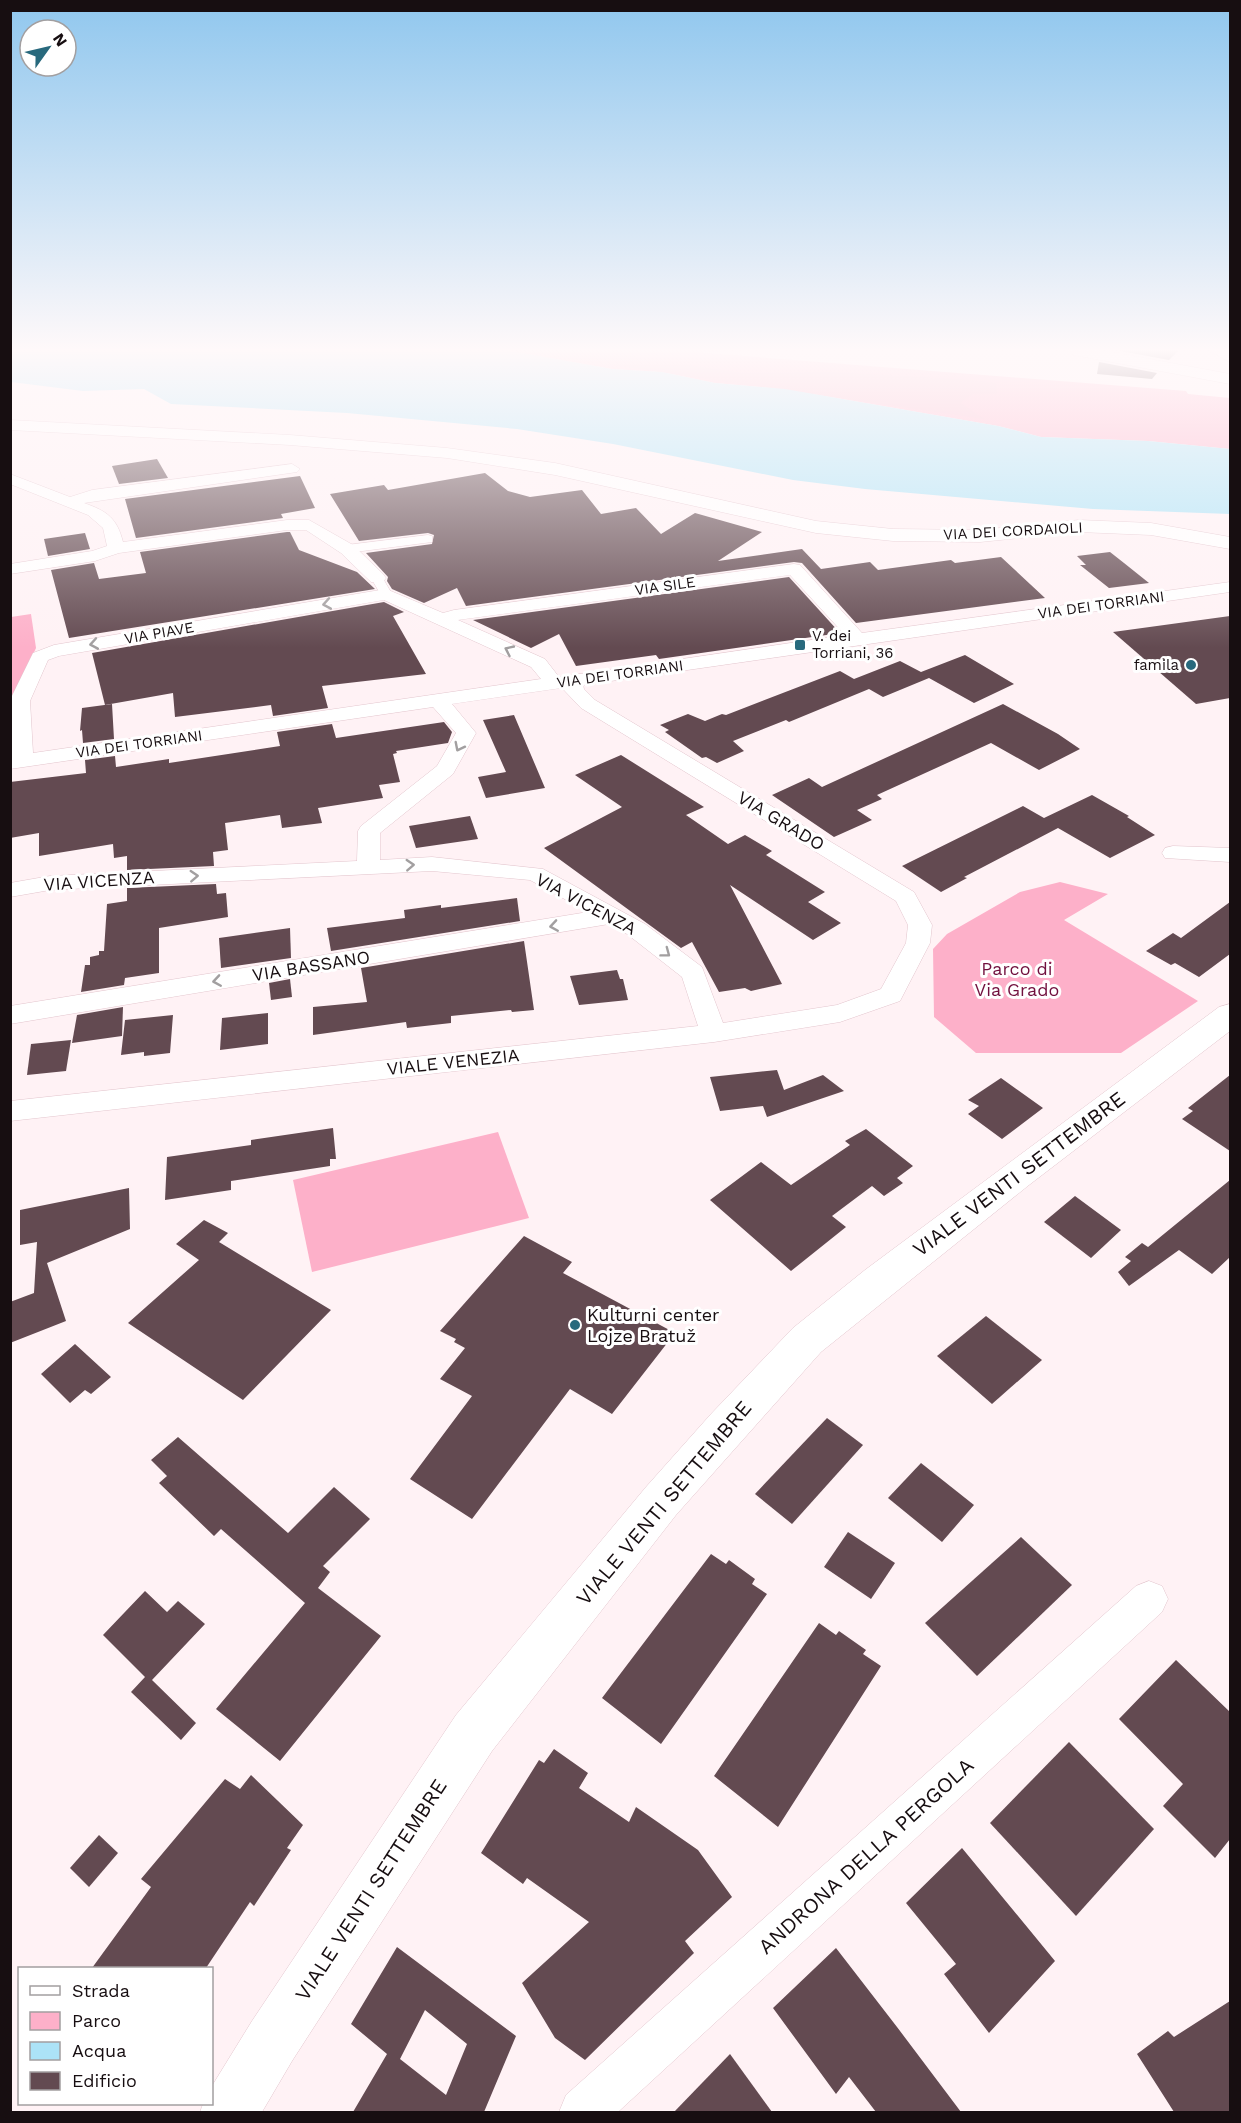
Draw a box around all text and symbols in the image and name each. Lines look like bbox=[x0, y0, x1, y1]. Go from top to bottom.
north arrow bbox=[18, 18, 78, 78]
text: N bbox=[49, 30, 71, 50]
street label: VIA DEI CORDAIOLI bbox=[943, 518, 1083, 544]
street label: VIA SILE bbox=[633, 573, 697, 599]
street label: VIA DEI TORRIANI bbox=[1036, 587, 1166, 623]
one-way arrow bbox=[323, 598, 332, 610]
street label: VIA PIAVE bbox=[123, 618, 195, 648]
place label: V. dei Torriani, 36 bbox=[812, 627, 893, 662]
one-way arrow bbox=[89, 637, 99, 650]
marker: V. dei Torriani, 36 bbox=[793, 638, 807, 652]
one-way arrow bbox=[505, 645, 516, 657]
street label: VIA DEI TORRIANI bbox=[555, 656, 685, 692]
place label: famila bbox=[1134, 656, 1179, 674]
marker: famila bbox=[1184, 658, 1198, 672]
street label: VIA DEI TORRIANI bbox=[74, 726, 204, 762]
one-way arrow bbox=[454, 740, 466, 751]
street label: VIA GRADO bbox=[734, 786, 829, 855]
one-way arrow bbox=[405, 859, 414, 872]
street label: VIA VICENZA bbox=[43, 866, 155, 895]
street label: VIA VICENZA bbox=[532, 868, 640, 939]
one-way arrow bbox=[190, 869, 199, 882]
one-way arrow bbox=[549, 919, 559, 931]
one-way arrow bbox=[660, 945, 671, 956]
street label: VIA BASSANO bbox=[250, 946, 371, 985]
park label: Parco di Via Grado bbox=[975, 958, 1059, 1000]
one-way arrow bbox=[212, 975, 221, 987]
street label: VIALE VENEZIA bbox=[386, 1044, 520, 1079]
street label: VIALE VENTI SETTEMBRE bbox=[908, 1086, 1130, 1262]
place label: Kulturni center Lojze Bratuž bbox=[587, 1304, 719, 1346]
marker: Kulturni center Lojze Bratuž bbox=[568, 1318, 582, 1332]
street label: VIALE VENTI SETTEMBRE bbox=[571, 1395, 756, 1610]
street label: ANDRONA DELLA PERGOLA bbox=[753, 1752, 978, 1959]
street label: VIALE VENTI SETTEMBRE bbox=[290, 1774, 452, 2005]
legend bbox=[18, 1967, 213, 2105]
text: Strada bbox=[72, 1980, 130, 2001]
text: Parco bbox=[72, 2010, 121, 2031]
text: Acqua bbox=[72, 2040, 126, 2061]
text: Edificio bbox=[72, 2070, 137, 2091]

